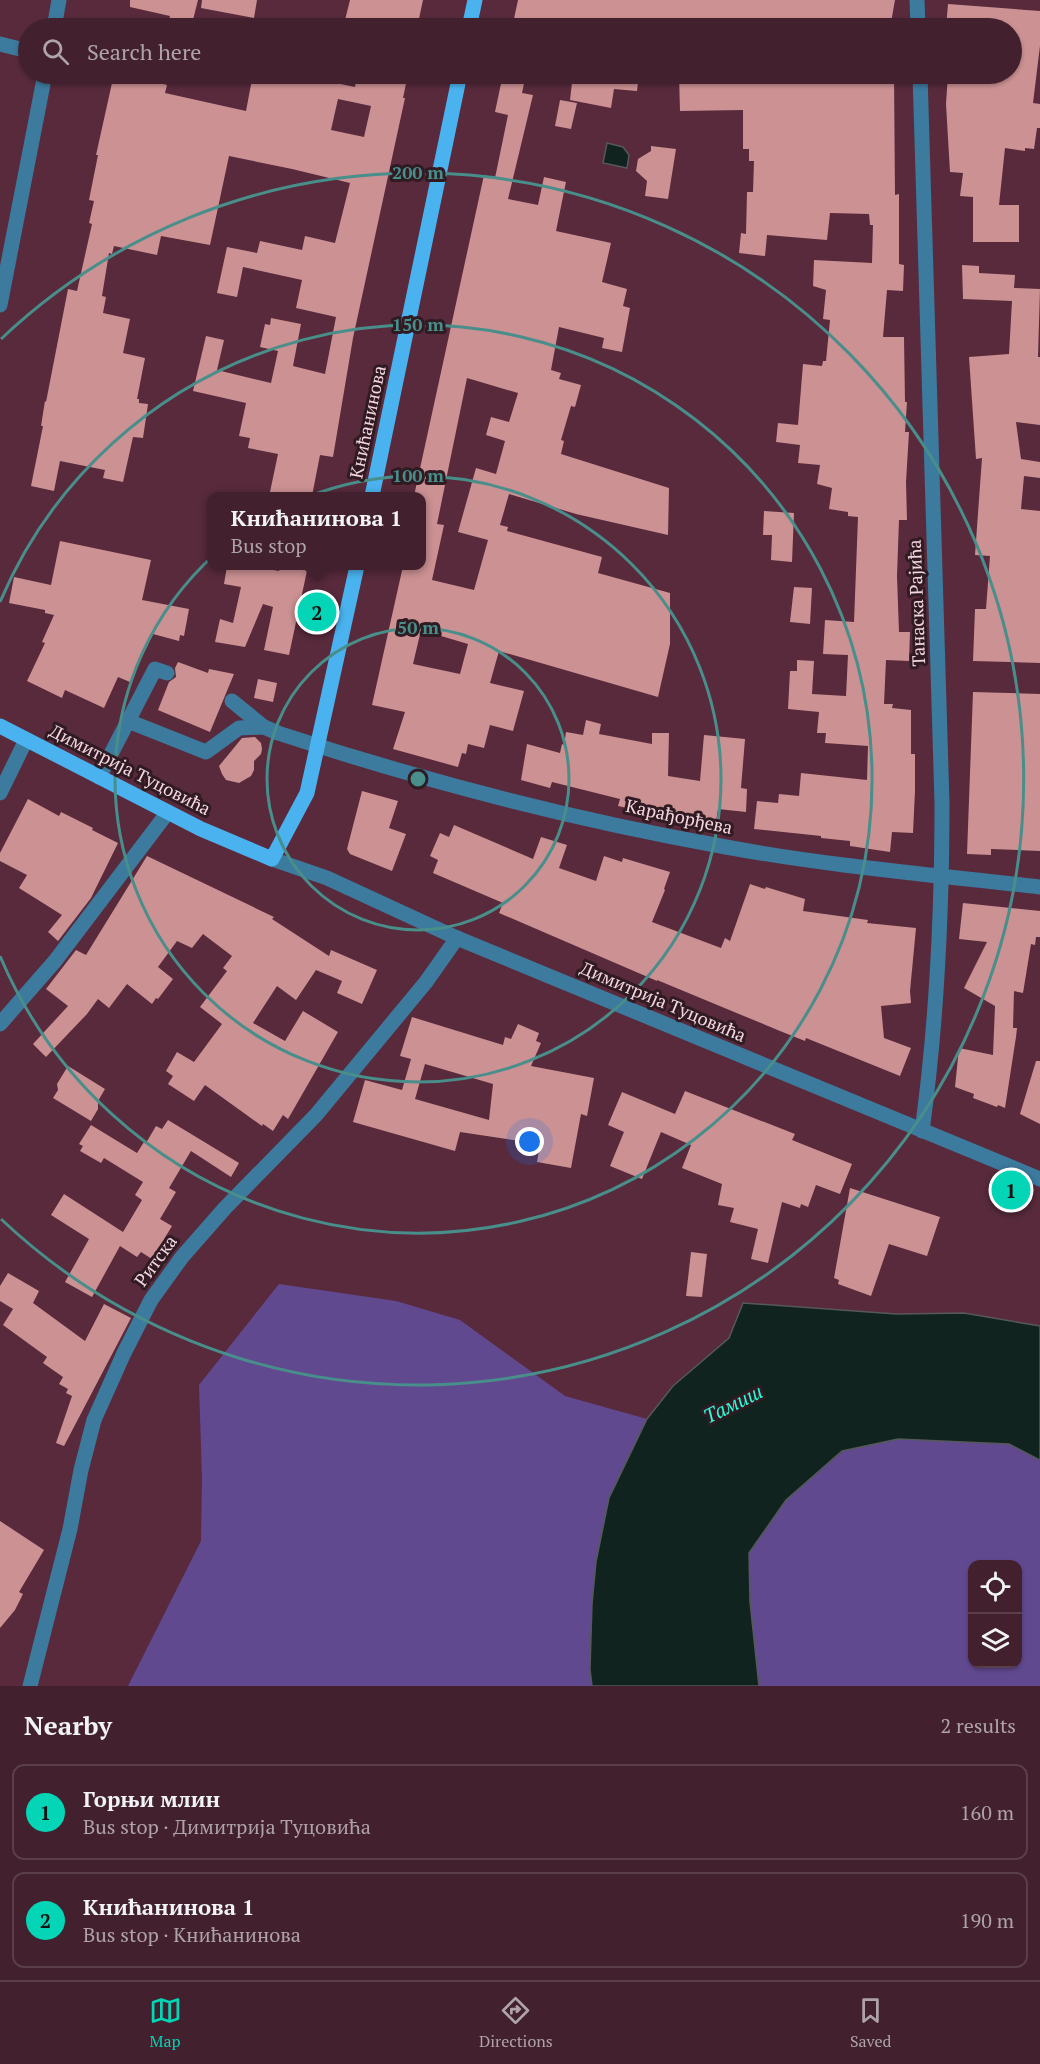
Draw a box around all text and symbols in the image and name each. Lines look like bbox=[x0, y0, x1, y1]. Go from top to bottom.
search box bbox=[18, 18, 1022, 84]
icon: search bbox=[39, 35, 72, 68]
text: Search here bbox=[87, 37, 201, 66]
text: 200 m bbox=[392, 160, 444, 184]
text: 150 m bbox=[392, 312, 444, 336]
street label: Книћанинова bbox=[343, 363, 391, 480]
text: 100 m bbox=[392, 463, 444, 487]
popup bbox=[207, 492, 426, 570]
text: Книћанинова 1 bbox=[231, 503, 402, 532]
text: Bus stop bbox=[231, 532, 307, 559]
street label: Танаска Рајића bbox=[902, 539, 930, 667]
pin: 2 bbox=[298, 590, 336, 634]
text: 50 m bbox=[397, 615, 439, 639]
street label: Димитрија Туцовића bbox=[46, 718, 215, 820]
centre of rings bbox=[408, 769, 428, 789]
street label: Карађорђева bbox=[624, 793, 735, 839]
street label: Димитрија Туцовића bbox=[577, 955, 750, 1047]
your location bbox=[515, 1127, 544, 1156]
pin: 1 bbox=[992, 1168, 1030, 1212]
street label: Ритска bbox=[128, 1230, 182, 1291]
water label: Тамиш bbox=[699, 1378, 767, 1429]
map controls bbox=[968, 1560, 1022, 1668]
button: locate bbox=[968, 1560, 1022, 1614]
button: layers bbox=[968, 1614, 1022, 1668]
text: Nearby bbox=[24, 1708, 112, 1742]
text: 2 results bbox=[941, 1712, 1016, 1739]
text: Горњи млин bbox=[83, 1784, 220, 1813]
text: 1 bbox=[40, 1799, 51, 1826]
text: 160 m bbox=[960, 1799, 1014, 1826]
text: Bus stop · Димитрија Туцовића bbox=[83, 1813, 371, 1840]
text: Книћанинова 1 bbox=[83, 1892, 254, 1921]
text: 2 bbox=[40, 1907, 51, 1934]
text: 190 m bbox=[960, 1907, 1014, 1934]
text: Bus stop · Книћанинова bbox=[83, 1921, 301, 1948]
tab: Map bbox=[149, 1994, 182, 2052]
tab: Directions bbox=[479, 1994, 553, 2052]
tab: Saved bbox=[850, 1994, 891, 2052]

